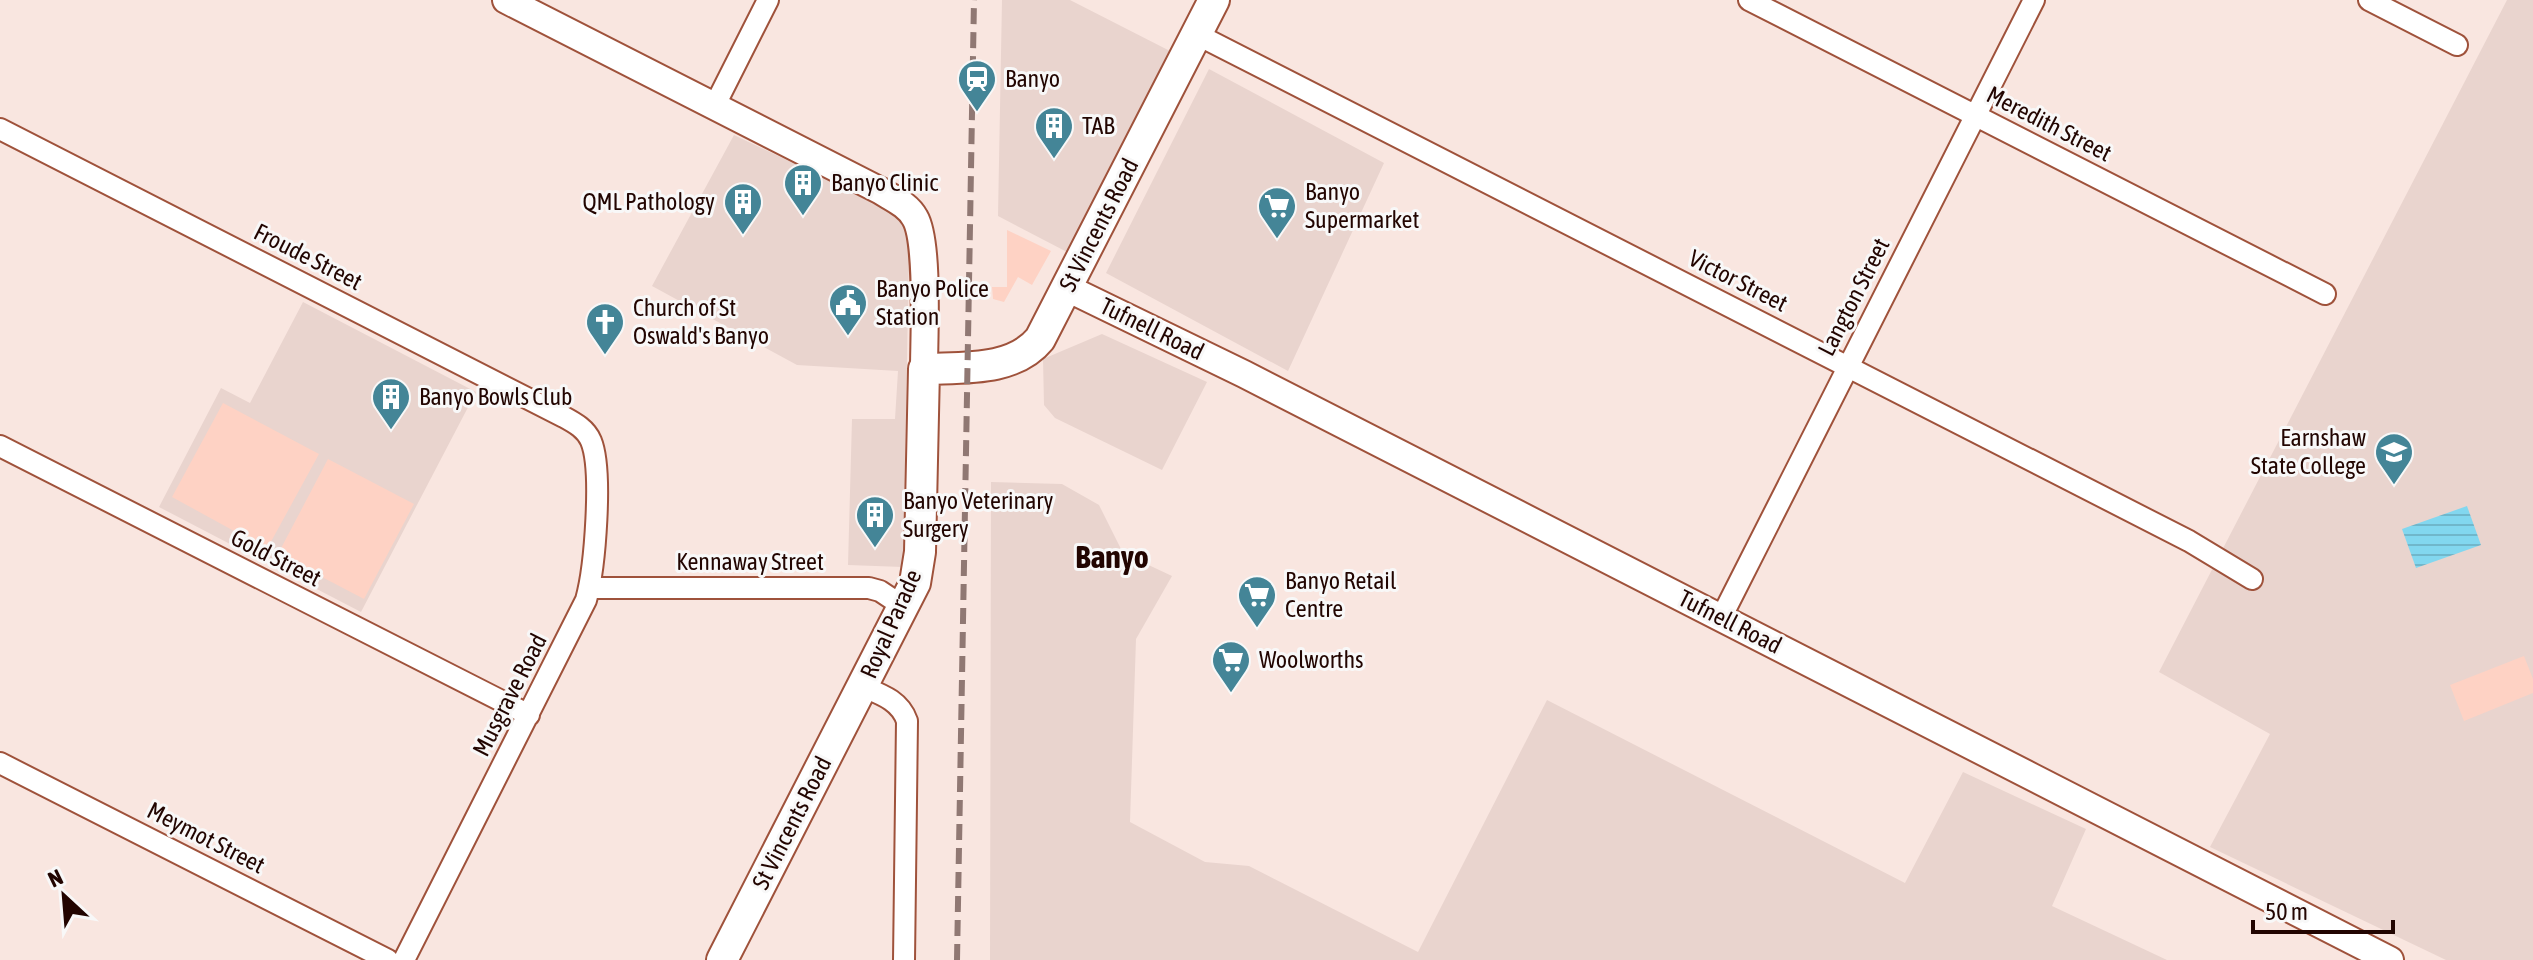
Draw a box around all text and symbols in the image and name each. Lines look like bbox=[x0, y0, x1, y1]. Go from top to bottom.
station icon: Banyo bbox=[956, 58, 998, 113]
place label: Banyo bbox=[1005, 65, 1060, 92]
street label: Meredith Street bbox=[1982, 81, 2116, 167]
building icon: TAB bbox=[1033, 105, 1075, 160]
place label: TAB bbox=[1082, 112, 1115, 139]
street label: St Vincents Road bbox=[1054, 154, 1144, 296]
building icon: Banyo Clinic bbox=[782, 162, 824, 217]
place label: Banyo Clinic bbox=[831, 169, 938, 196]
place label: Banyo Supermarket bbox=[1305, 178, 1420, 233]
building icon: QML Pathology bbox=[722, 181, 764, 236]
supermarket icon: Banyo Supermarket bbox=[1256, 185, 1298, 240]
place label: QML Pathology bbox=[582, 188, 715, 215]
street label: Froude Street bbox=[250, 218, 367, 295]
street label: Langton Street bbox=[1812, 234, 1895, 360]
street label: Victor Street bbox=[1684, 244, 1792, 317]
place label: Banyo Police Station bbox=[876, 275, 989, 330]
public building icon: Banyo Police Station bbox=[827, 282, 869, 337]
street label: Tufnell Road bbox=[1096, 292, 1208, 365]
place label: Church of St Oswald's Banyo bbox=[633, 294, 769, 349]
church icon: Church of St Oswald's Banyo bbox=[584, 301, 626, 356]
building icon: Banyo Bowls Club bbox=[370, 376, 412, 431]
place label: Banyo Bowls Club bbox=[419, 383, 572, 410]
place label: Earnshaw State College bbox=[2251, 424, 2366, 479]
school or university icon: Earnshaw State College bbox=[2373, 431, 2415, 486]
place label: Banyo Veterinary Surgery bbox=[903, 487, 1053, 542]
building icon: Banyo Veterinary Surgery bbox=[854, 494, 896, 549]
street label: Gold Street bbox=[227, 523, 326, 592]
district label: Banyo bbox=[1075, 538, 1149, 575]
street label: Kennaway Street bbox=[676, 548, 824, 575]
street label: Royal Parade bbox=[855, 565, 926, 682]
place label: Banyo Retail Centre bbox=[1285, 567, 1397, 622]
supermarket icon: Banyo Retail Centre bbox=[1236, 574, 1278, 629]
street label: Tufnell Road bbox=[1674, 584, 1786, 659]
street label: Musgrave Road bbox=[467, 629, 552, 761]
supermarket icon: Woolworths bbox=[1210, 639, 1252, 694]
place label: Woolworths bbox=[1259, 646, 1364, 673]
street label: St Vincents Road bbox=[747, 752, 837, 894]
street label: Meymot Street bbox=[143, 796, 269, 879]
north arrow bbox=[24, 856, 104, 936]
text: N bbox=[44, 863, 67, 893]
scale bar bbox=[2253, 884, 2393, 934]
text: 50 m bbox=[2265, 898, 2308, 925]

